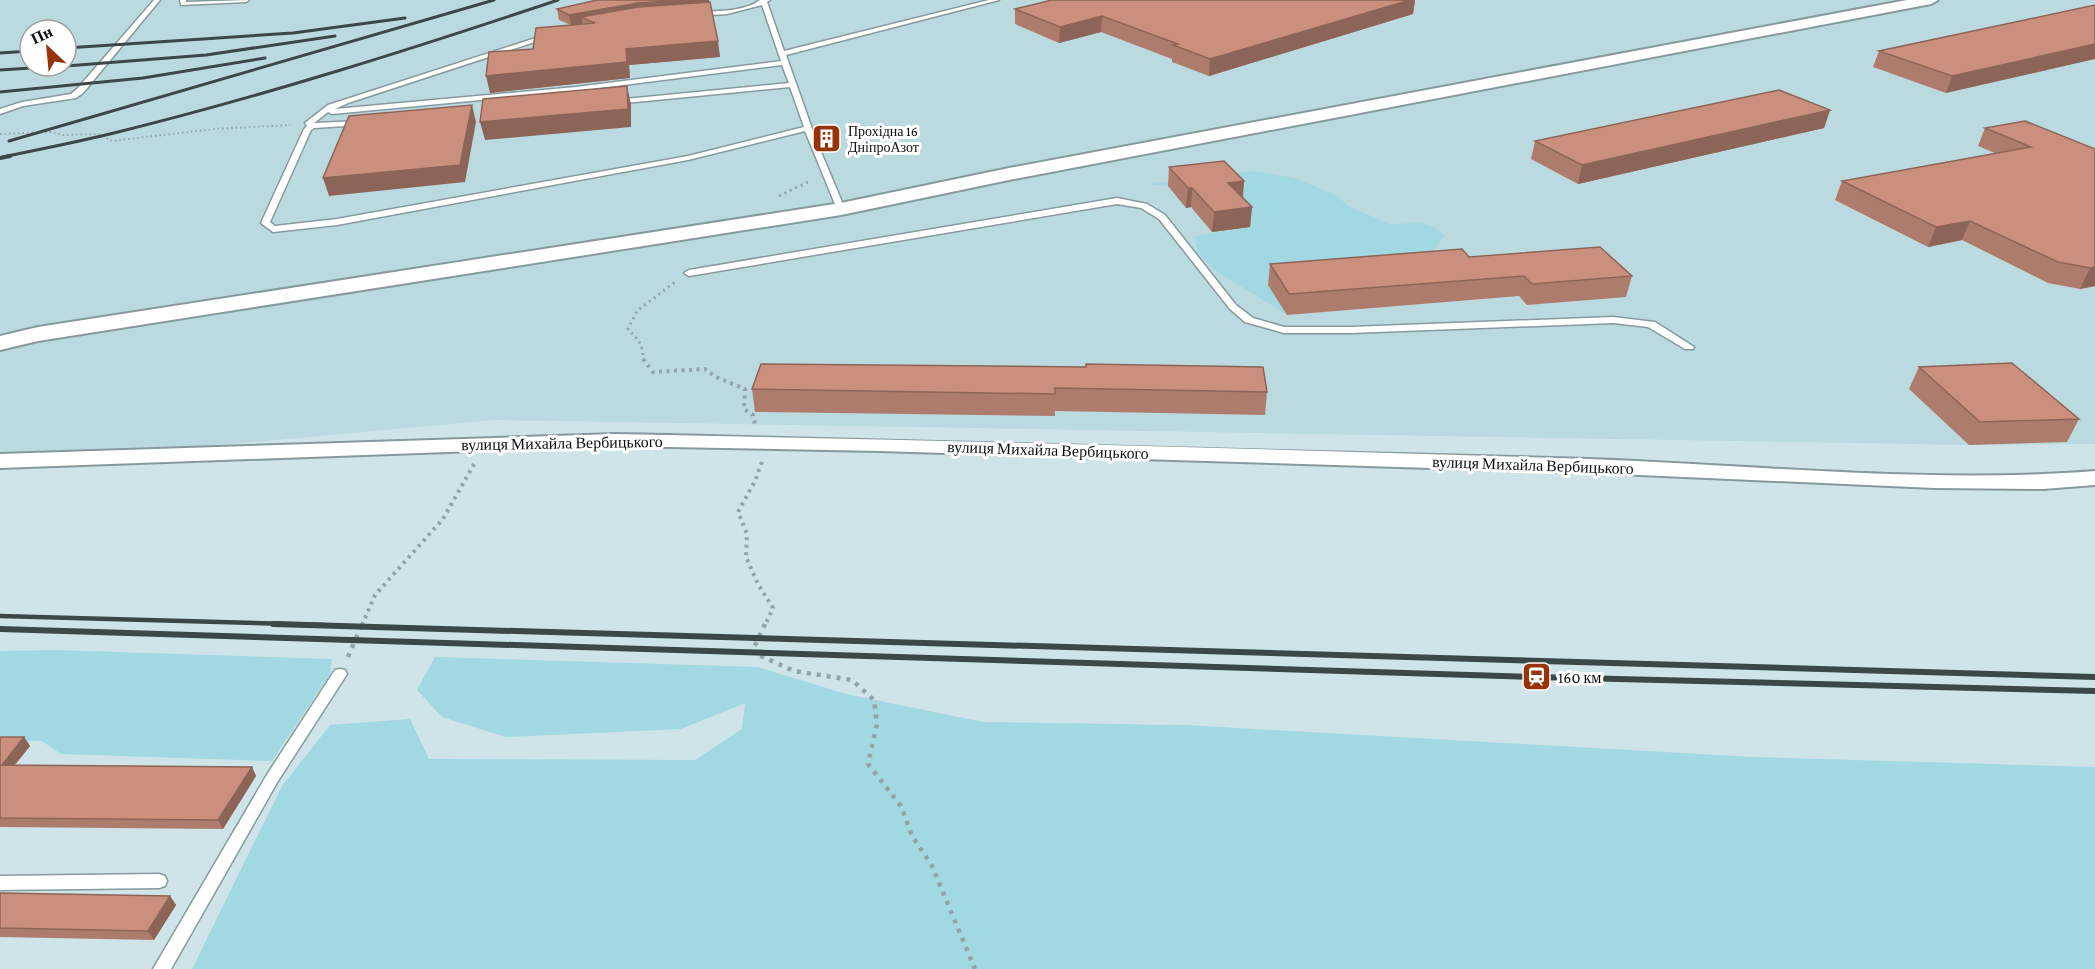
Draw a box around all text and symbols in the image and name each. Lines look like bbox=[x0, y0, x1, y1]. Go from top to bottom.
north arrow bbox=[18, 18, 78, 78]
text: Пн bbox=[28, 23, 55, 47]
building icon: Прохідна 16 ДніпроАзот bbox=[811, 123, 843, 155]
place label: Прохідна 16 ДніпроАзот bbox=[848, 123, 919, 155]
street label: вулиця Михайла Вербицького bbox=[461, 433, 663, 454]
street label: вулиця Михайла Вербицького bbox=[947, 438, 1149, 463]
street label: вулиця Михайла Вербицького bbox=[1432, 453, 1634, 478]
station icon: 160 км bbox=[1521, 661, 1553, 693]
place label: 160 км bbox=[1558, 669, 1601, 686]

